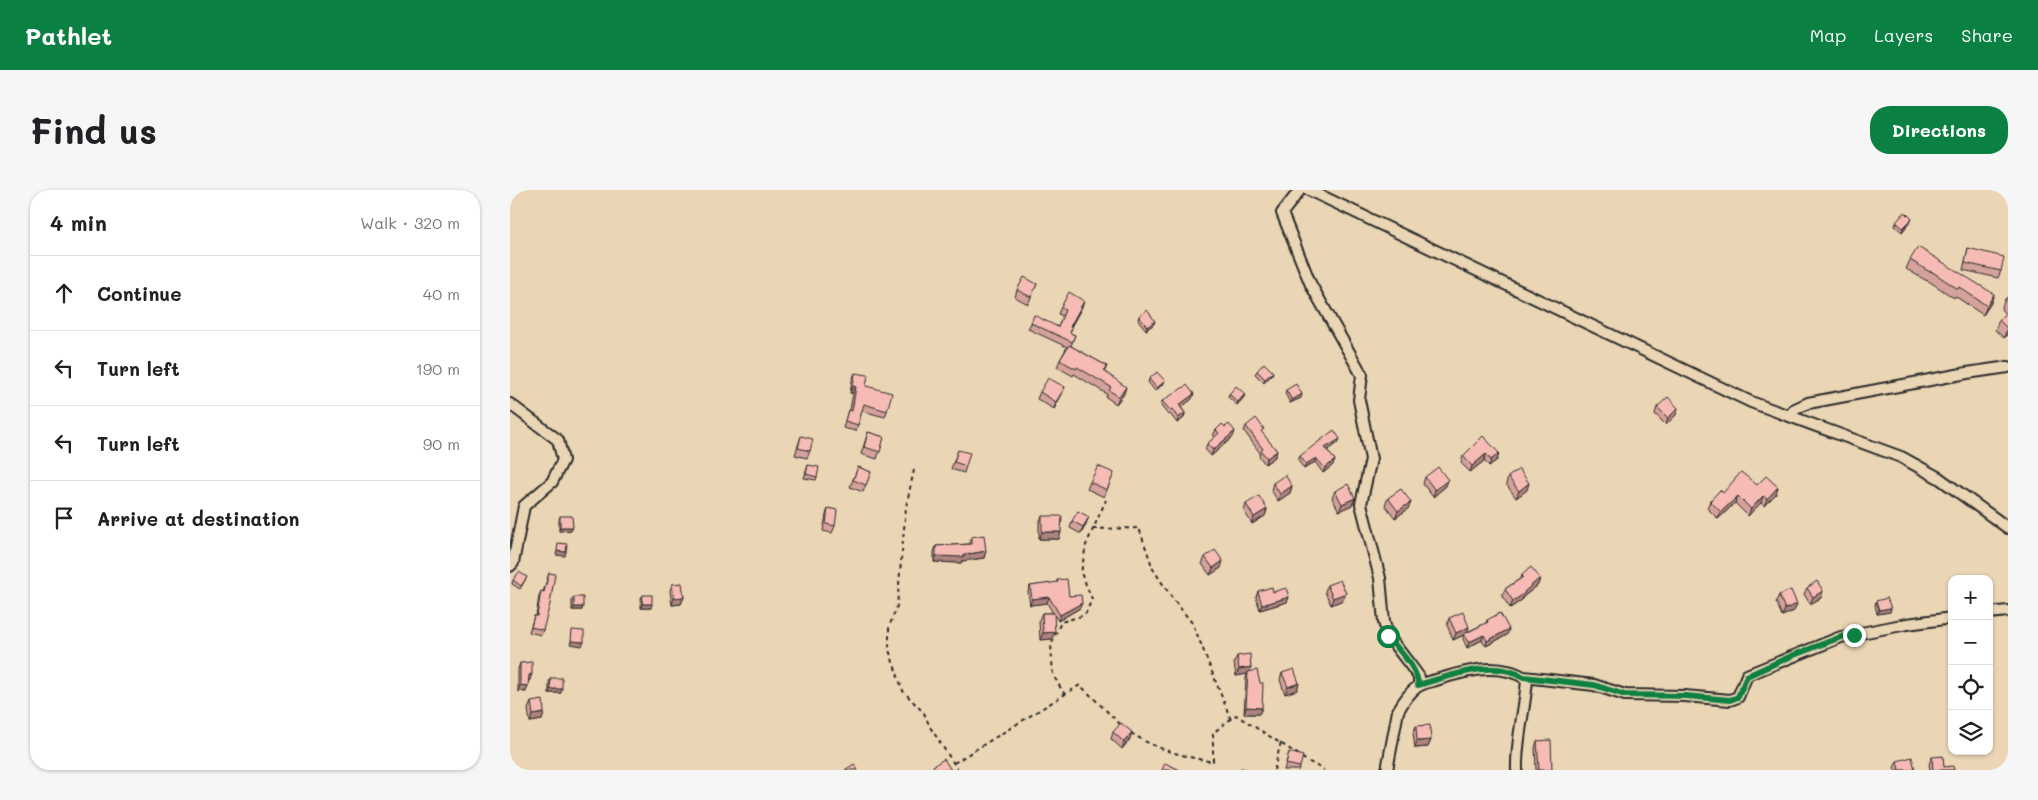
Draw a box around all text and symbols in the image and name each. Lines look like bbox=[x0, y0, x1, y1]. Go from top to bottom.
text: Pathlet bbox=[25, 20, 112, 51]
text: Map bbox=[1810, 23, 1846, 47]
text: Layers bbox=[1874, 23, 1933, 47]
text: Share bbox=[1961, 23, 2013, 47]
button: Directions bbox=[1870, 106, 2008, 154]
text: Find us bbox=[30, 107, 157, 153]
text: 4 min bbox=[50, 209, 107, 236]
text: Walk · 320 m bbox=[360, 212, 460, 233]
icon: ahead bbox=[50, 279, 78, 307]
text: Continue bbox=[97, 281, 182, 306]
text: 40 m bbox=[423, 283, 460, 304]
icon: left bbox=[50, 354, 78, 382]
text: Turn left bbox=[97, 356, 180, 381]
text: 190 m bbox=[416, 358, 460, 379]
icon: left bbox=[50, 429, 78, 457]
text: Turn left bbox=[97, 431, 180, 456]
text: 90 m bbox=[423, 433, 460, 454]
icon: arrive bbox=[50, 504, 78, 532]
text: Arrive at destination bbox=[97, 506, 300, 531]
map controls bbox=[1948, 575, 1993, 755]
button: + bbox=[1948, 575, 1993, 620]
button: − bbox=[1948, 620, 1993, 665]
route end bbox=[1843, 624, 1866, 647]
route start bbox=[1377, 625, 1400, 648]
button: locate bbox=[1948, 665, 1993, 710]
button: layers bbox=[1948, 710, 1993, 755]

